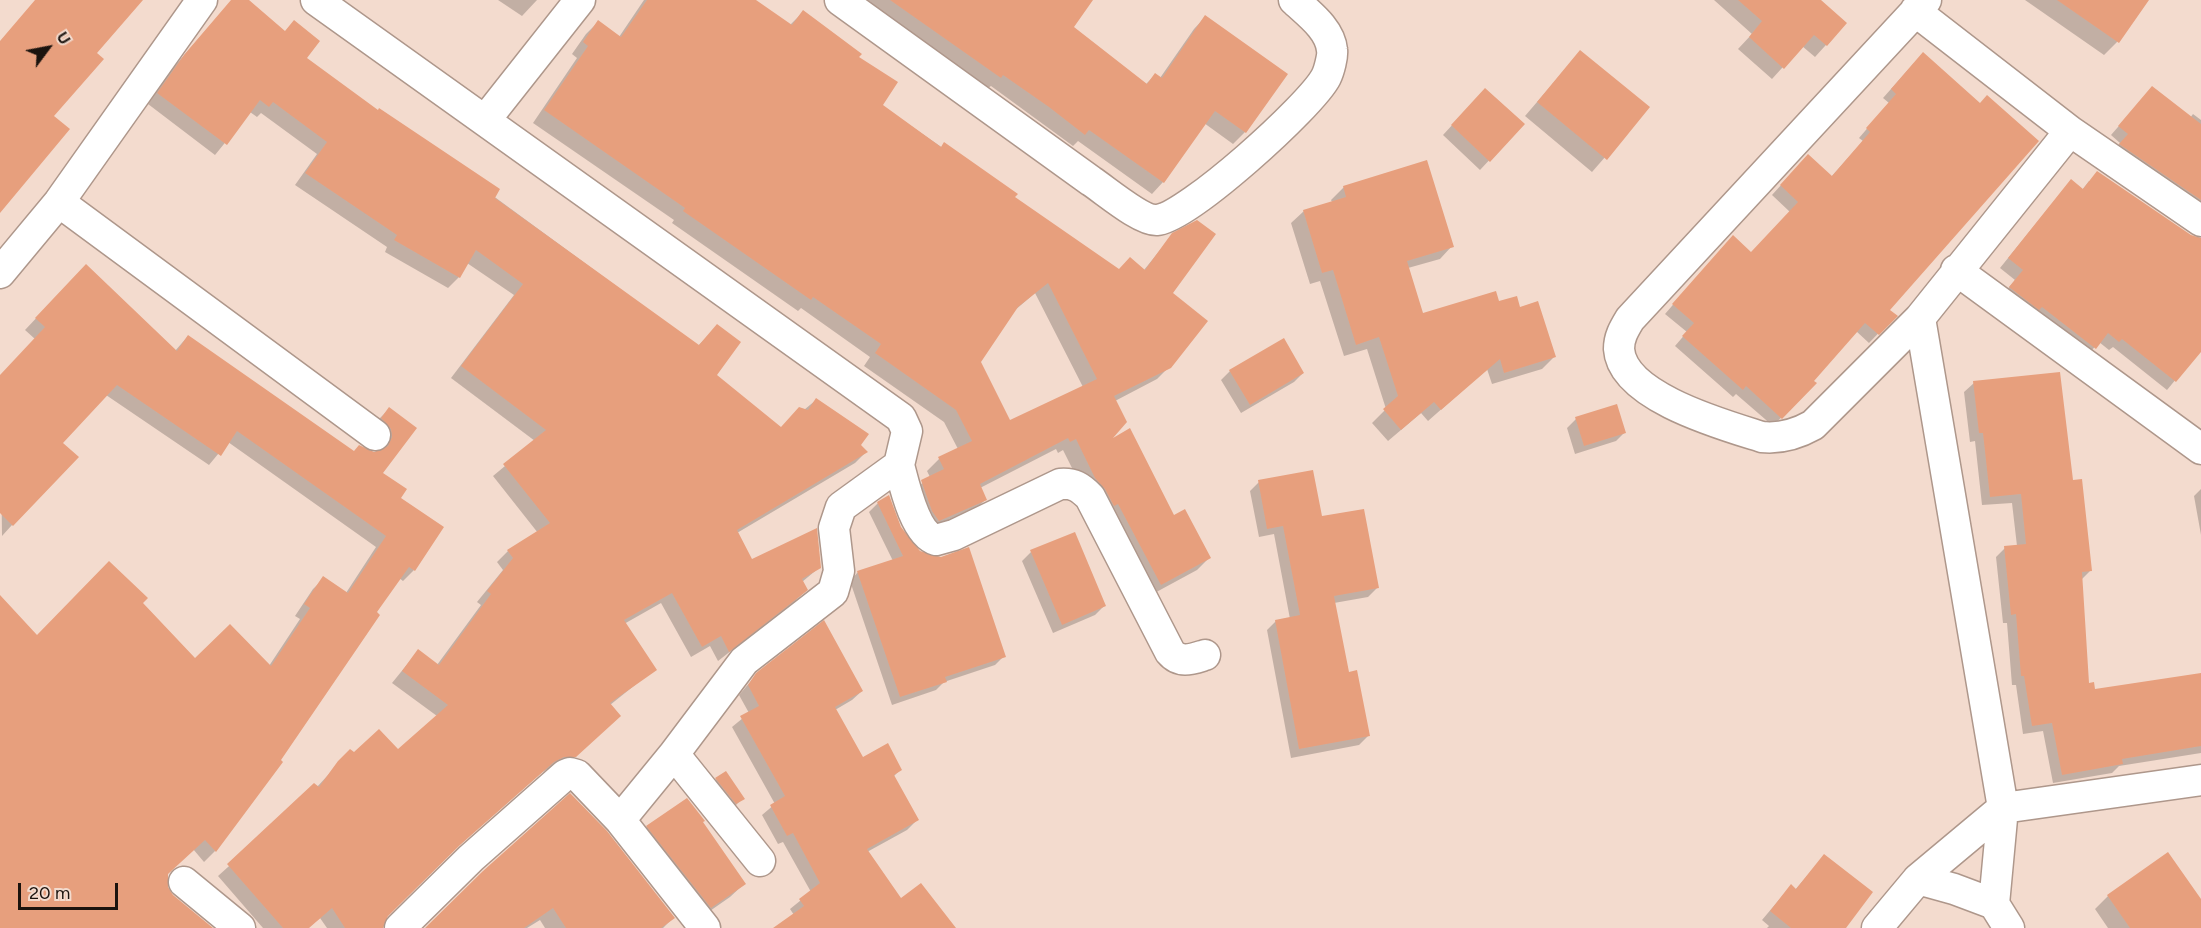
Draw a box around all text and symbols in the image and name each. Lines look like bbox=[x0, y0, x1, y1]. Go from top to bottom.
north arrow bbox=[18, 18, 78, 78]
text: U bbox=[53, 28, 75, 48]
scale bar bbox=[21, 871, 122, 909]
text: 20 m bbox=[29, 882, 70, 904]

